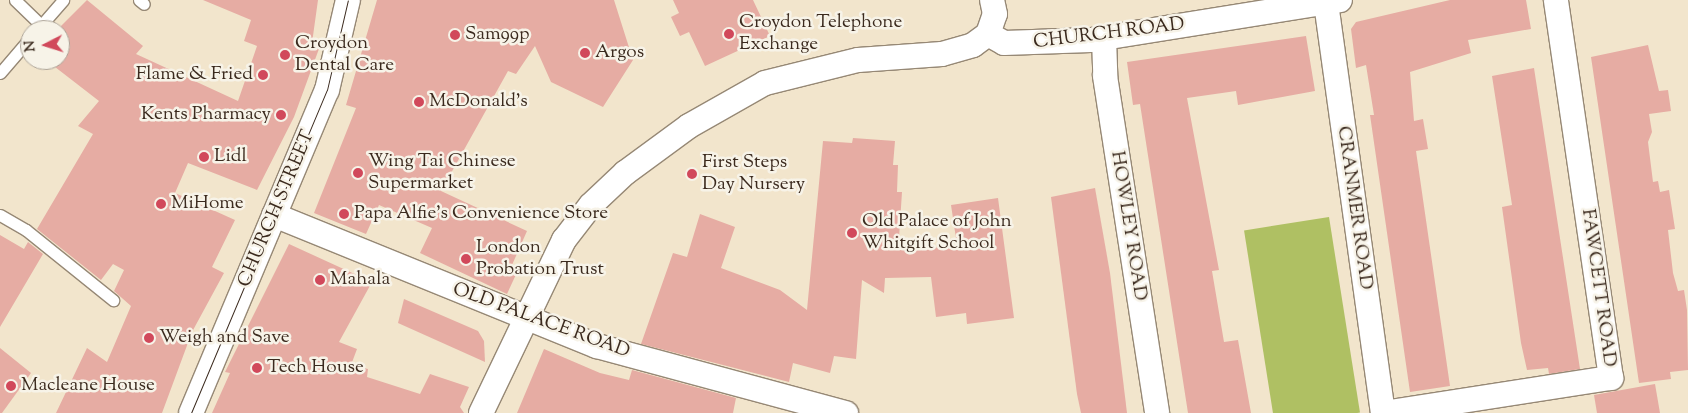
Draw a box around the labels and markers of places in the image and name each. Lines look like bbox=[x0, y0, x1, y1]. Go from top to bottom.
place label: Croydon Telephone Exchange bbox=[739, 12, 902, 56]
place label: Sam99p bbox=[465, 24, 529, 46]
marker: Croydon Telephone Exchange bbox=[723, 28, 735, 40]
marker: Sam99p bbox=[449, 29, 461, 41]
place label: Croydon Dental Care bbox=[295, 33, 394, 77]
place label: Argos bbox=[595, 42, 644, 64]
marker: Argos bbox=[579, 47, 591, 59]
marker: Croydon Dental Care bbox=[279, 49, 291, 61]
place label: Flame & Fried bbox=[136, 64, 253, 86]
marker: Flame & Fried bbox=[257, 69, 269, 81]
place label: McDonald's bbox=[429, 91, 528, 113]
marker: McDonald's bbox=[413, 96, 425, 108]
place label: Kents Pharmacy bbox=[141, 104, 271, 126]
marker: Kents Pharmacy bbox=[275, 109, 287, 121]
place label: Lidl bbox=[214, 146, 247, 168]
marker: Lidl bbox=[198, 151, 210, 163]
place label: Wing Tai Chinese Supermarket bbox=[368, 151, 516, 195]
place label: First Steps Day Nursery bbox=[702, 152, 805, 196]
marker: Wing Tai Chinese Supermarket bbox=[352, 167, 364, 179]
marker: First Steps Day Nursery bbox=[686, 168, 698, 180]
place label: MiHome bbox=[171, 193, 244, 215]
marker: MiHome bbox=[155, 198, 167, 210]
place label: Papa Alfie's Convenience Store bbox=[354, 203, 608, 225]
marker: Papa Alfie's Convenience Store bbox=[338, 208, 350, 220]
place label: Old Palace of John Whitgift School bbox=[862, 211, 1012, 255]
marker: Old Palace of John Whitgift School bbox=[846, 227, 858, 239]
place label: London Probation Trust bbox=[476, 237, 604, 281]
marker: London Probation Trust bbox=[460, 253, 472, 265]
place label: Mahala bbox=[330, 269, 390, 291]
marker: Mahala bbox=[314, 274, 326, 286]
place label: Weigh and Save bbox=[159, 327, 290, 349]
marker: Weigh and Save bbox=[143, 332, 155, 344]
place label: Tech House bbox=[267, 357, 364, 379]
marker: Tech House bbox=[251, 362, 263, 374]
place label: Macleane House bbox=[21, 375, 155, 397]
marker: Macleane House bbox=[5, 380, 17, 392]

